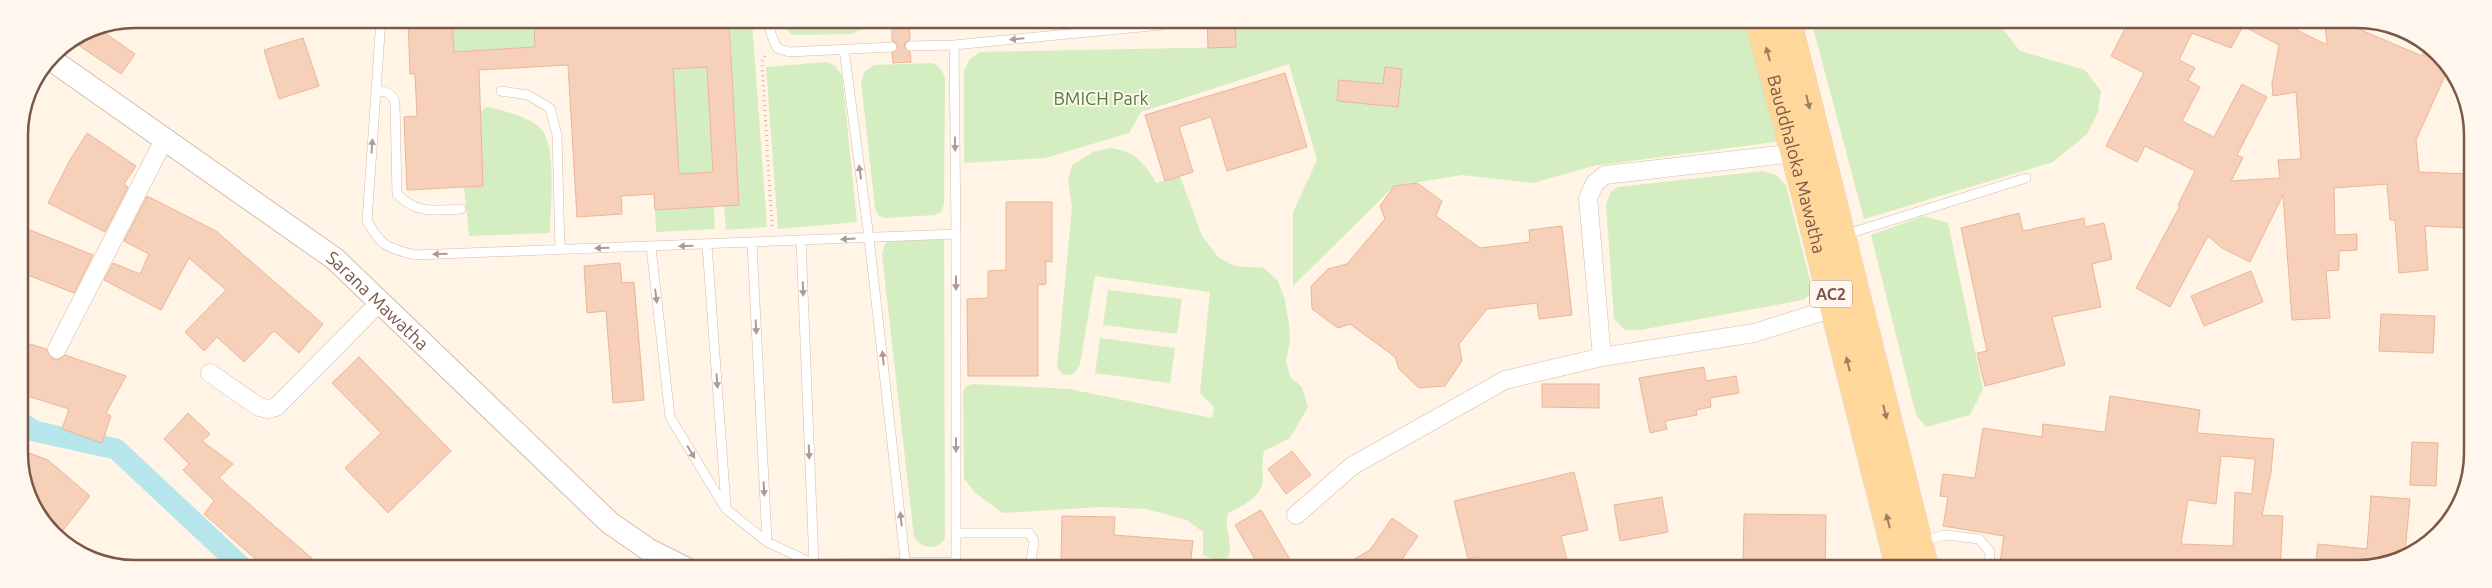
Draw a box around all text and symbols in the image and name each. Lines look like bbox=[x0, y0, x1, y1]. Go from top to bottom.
one-way arrow bbox=[1009, 35, 1025, 43]
one-way arrow bbox=[1763, 47, 1771, 62]
street label: Bauddhaloka Mawatha bbox=[1764, 72, 1830, 256]
park label: BMICH Park bbox=[1053, 88, 1149, 108]
one-way arrow bbox=[1804, 94, 1812, 109]
one-way arrow bbox=[951, 137, 959, 153]
one-way arrow bbox=[369, 138, 377, 154]
one-way arrow bbox=[856, 164, 864, 180]
one-way arrow bbox=[840, 235, 856, 243]
one-way arrow bbox=[678, 242, 694, 250]
one-way arrow bbox=[594, 244, 610, 252]
street label: Sarana Mawatha bbox=[323, 247, 433, 353]
one-way arrow bbox=[431, 250, 447, 258]
one-way arrow bbox=[952, 275, 960, 291]
road number: AC2 bbox=[1810, 280, 1852, 308]
one-way arrow bbox=[799, 282, 807, 298]
one-way arrow bbox=[652, 288, 660, 304]
one-way arrow bbox=[753, 319, 761, 335]
one-way arrow bbox=[879, 349, 887, 365]
one-way arrow bbox=[1844, 356, 1852, 371]
one-way arrow bbox=[713, 373, 721, 389]
one-way arrow bbox=[1881, 405, 1889, 420]
one-way arrow bbox=[952, 437, 960, 453]
one-way arrow bbox=[806, 444, 814, 460]
one-way arrow bbox=[687, 445, 696, 458]
one-way arrow bbox=[761, 482, 769, 498]
one-way arrow bbox=[897, 511, 905, 527]
one-way arrow bbox=[1884, 514, 1892, 529]

